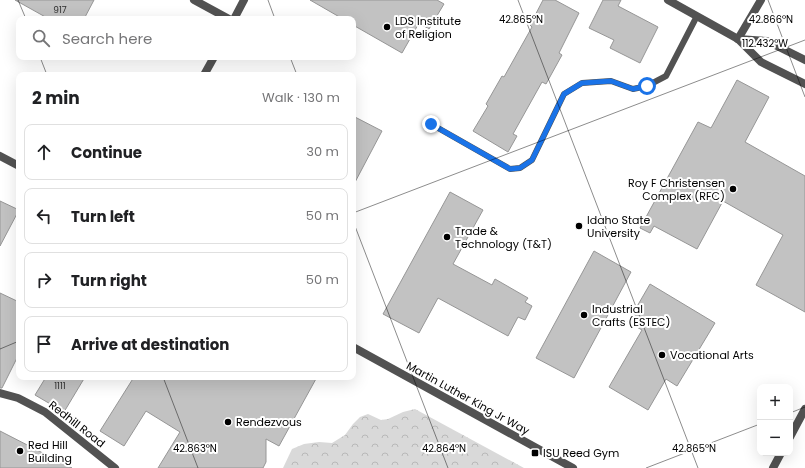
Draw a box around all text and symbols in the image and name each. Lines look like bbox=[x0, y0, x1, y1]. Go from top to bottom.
house number: 917 bbox=[53, 4, 67, 16]
text: 42.865°N bbox=[499, 12, 543, 27]
text: 42.866°N bbox=[749, 12, 793, 27]
place label: LDS Institute of Religion bbox=[395, 13, 461, 42]
search box bbox=[16, 16, 356, 60]
marker: LDS Institute of Religion bbox=[382, 22, 392, 32]
icon: search bbox=[30, 27, 52, 49]
text: Search here bbox=[62, 28, 152, 49]
text: 112.432°W bbox=[742, 36, 788, 51]
route start bbox=[638, 77, 656, 95]
text: 2 min bbox=[32, 86, 80, 110]
text: Walk · 130 m bbox=[262, 88, 340, 107]
route end bbox=[422, 115, 440, 133]
icon: ahead bbox=[33, 141, 55, 163]
text: Continue bbox=[71, 142, 142, 163]
text: 30 m bbox=[306, 142, 339, 161]
place label: Roy F Christensen Complex (RFC) bbox=[628, 175, 725, 204]
marker: Roy F Christensen Complex (RFC) bbox=[728, 184, 738, 194]
icon: left bbox=[33, 205, 55, 227]
text: Turn left bbox=[71, 206, 135, 227]
text: 50 m bbox=[306, 206, 339, 225]
place label: Idaho State University bbox=[587, 212, 650, 241]
marker: Idaho State University bbox=[574, 221, 584, 231]
place label: Trade & Technology (T&T) bbox=[455, 223, 552, 252]
marker: Trade & Technology (T&T) bbox=[442, 232, 452, 242]
icon: right bbox=[33, 269, 55, 291]
text: Turn right bbox=[71, 270, 147, 291]
text: 50 m bbox=[306, 270, 339, 289]
place label: Industrial Crafts (ESTEC) bbox=[592, 301, 671, 330]
marker: Industrial Crafts (ESTEC) bbox=[579, 310, 589, 320]
icon: arrive bbox=[33, 333, 55, 355]
text: Arrive at destination bbox=[71, 334, 229, 355]
place label: Vocational Arts bbox=[670, 347, 754, 363]
marker: Vocational Arts bbox=[657, 350, 667, 360]
street label: Martin Luther King Jr Way bbox=[404, 357, 533, 439]
house number: 1111 bbox=[54, 380, 66, 392]
map controls bbox=[757, 384, 793, 456]
button: + bbox=[757, 384, 793, 420]
street label: Redhill Road bbox=[45, 397, 109, 451]
place label: Rendezvous bbox=[236, 414, 302, 430]
marker: Rendezvous bbox=[223, 417, 233, 427]
button: − bbox=[757, 420, 793, 456]
place label: Red Hill Building bbox=[28, 437, 72, 466]
text: 42.863°N bbox=[173, 441, 217, 456]
text: 42.864°N bbox=[422, 441, 466, 456]
text: 42.865°N bbox=[672, 441, 716, 456]
place label: ISU Reed Gym bbox=[543, 445, 619, 461]
marker: Red Hill Building bbox=[15, 446, 25, 456]
marker: ISU Reed Gym bbox=[530, 448, 540, 458]

